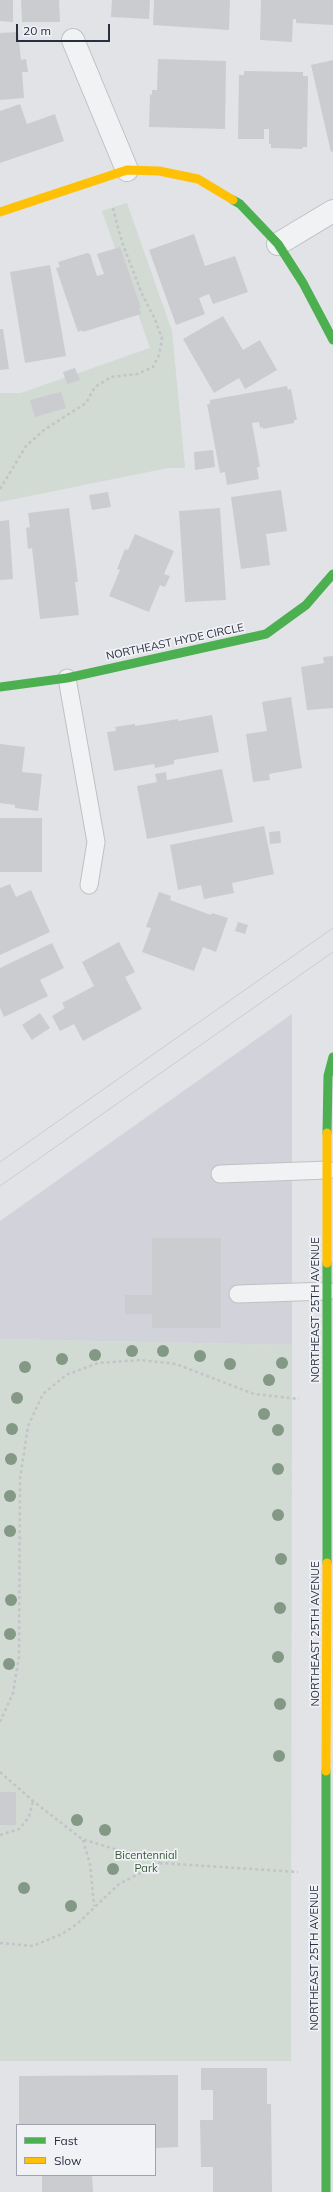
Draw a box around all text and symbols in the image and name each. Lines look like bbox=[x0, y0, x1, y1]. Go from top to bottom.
scale bar bbox=[18, 16, 112, 42]
text: 20 m bbox=[23, 23, 51, 38]
street label: NORTHEAST HYDE CIRCLE bbox=[105, 621, 245, 663]
street label: NORTHEAST 25TH AVENUE bbox=[309, 1237, 323, 1383]
street label: NORTHEAST 25TH AVENUE bbox=[309, 1561, 323, 1707]
park label: Bicentennial Park bbox=[115, 1849, 177, 1875]
street label: NORTHEAST 25TH AVENUE bbox=[308, 1885, 322, 2031]
legend bbox=[16, 2124, 156, 2176]
text: Fast bbox=[54, 2133, 78, 2148]
text: Slow bbox=[54, 2153, 82, 2168]

